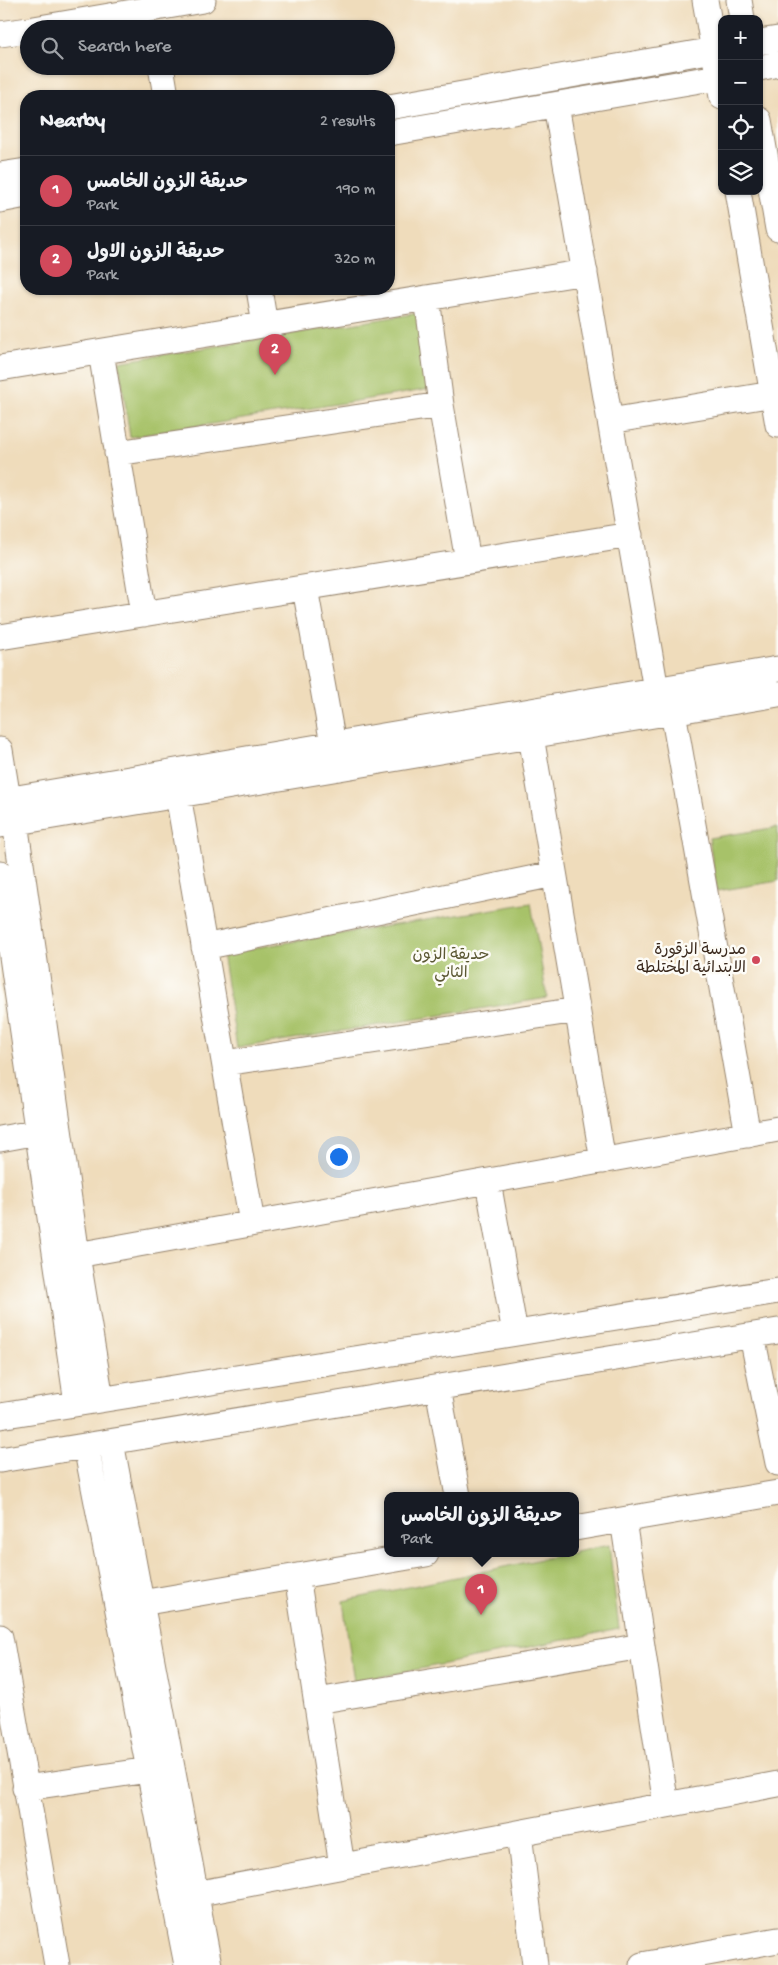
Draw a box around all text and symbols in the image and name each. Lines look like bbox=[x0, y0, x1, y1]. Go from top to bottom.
map controls bbox=[718, 15, 763, 195]
button: + bbox=[718, 15, 763, 60]
search box bbox=[20, 20, 395, 75]
icon: search bbox=[38, 34, 66, 62]
text: Search here bbox=[78, 36, 172, 59]
button: − bbox=[718, 60, 763, 105]
button: locate bbox=[718, 105, 763, 150]
text: Nearby bbox=[40, 110, 105, 135]
text: 2 results bbox=[320, 113, 375, 132]
button: layers bbox=[718, 150, 763, 195]
text: حديقة الزون الخامس bbox=[87, 172, 248, 195]
text: 1 bbox=[53, 181, 59, 200]
text: 190 m bbox=[336, 181, 375, 200]
text: Park bbox=[87, 197, 118, 216]
text: حديقة الزون الاول bbox=[87, 242, 224, 265]
text: 2 bbox=[52, 251, 60, 270]
text: 320 m bbox=[335, 251, 375, 270]
text: Park bbox=[87, 267, 118, 286]
pin: 2 bbox=[259, 334, 291, 375]
place label: مدرسة الزقورة الابتدائية المختلطة bbox=[637, 941, 746, 979]
park label: حديقة الزون الثاني bbox=[413, 946, 489, 986]
marker: مدرسة الزقورة الابتدائية المختلطة bbox=[750, 954, 762, 966]
your location bbox=[326, 1144, 352, 1170]
popup bbox=[384, 1492, 579, 1557]
text: حديقة الزون الخامس bbox=[401, 1506, 562, 1529]
text: Park bbox=[401, 1531, 432, 1550]
pin: 1 bbox=[465, 1574, 497, 1615]

